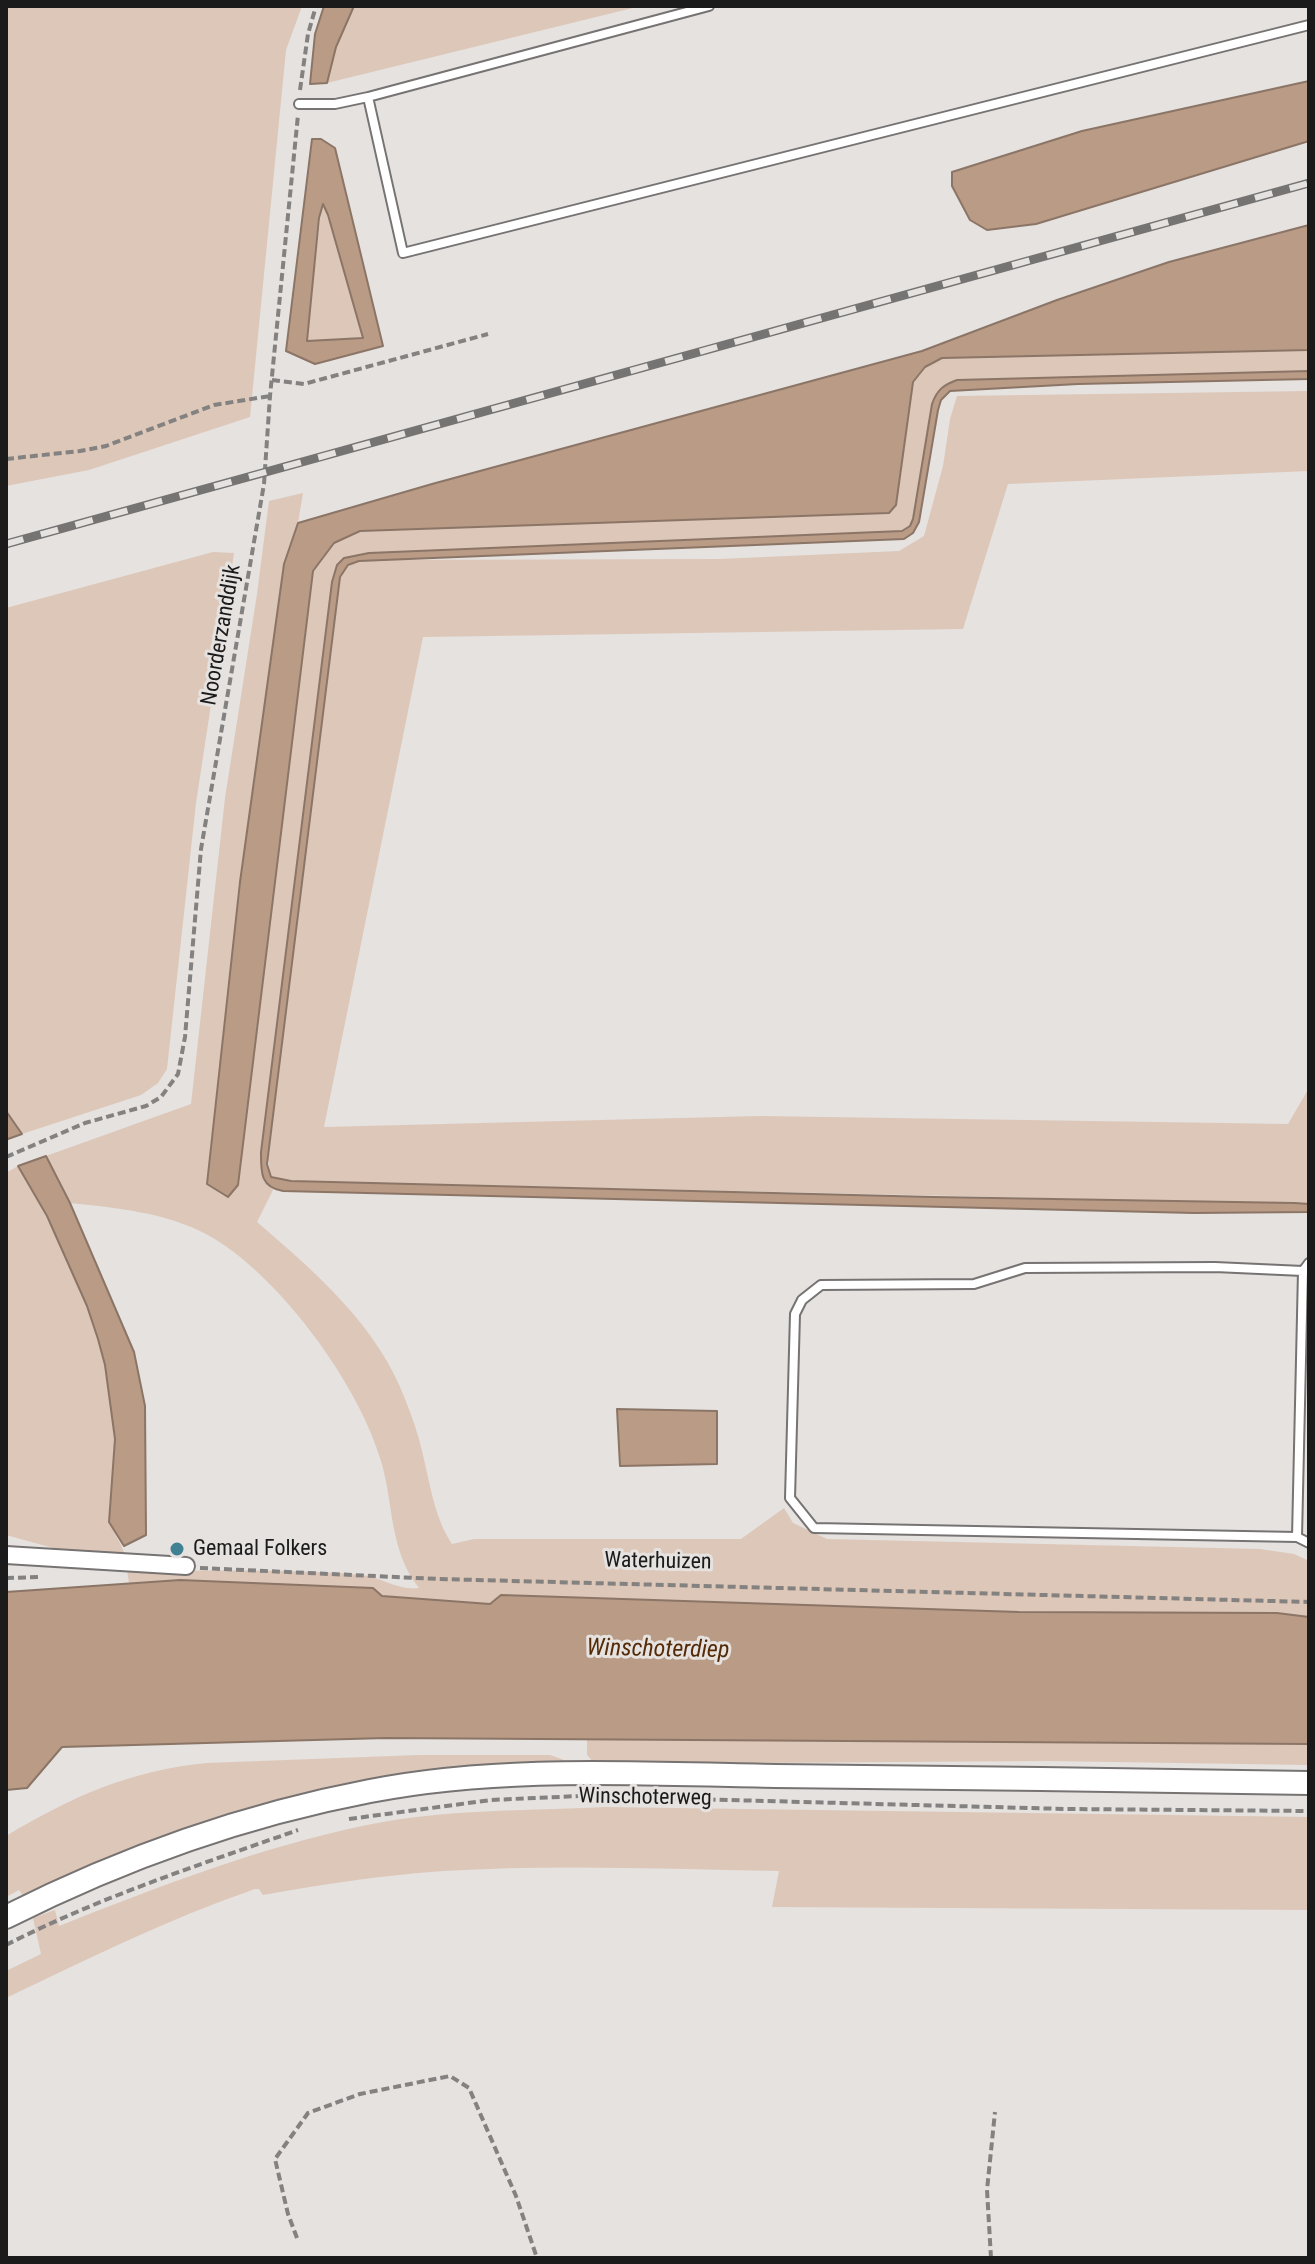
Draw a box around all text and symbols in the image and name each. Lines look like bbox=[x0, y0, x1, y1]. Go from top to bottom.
street label: Noorderzanddijk bbox=[197, 562, 247, 708]
place label: Gemaal Folkers bbox=[193, 1536, 327, 1562]
marker: Gemaal Folkers bbox=[168, 1540, 186, 1558]
street label: Waterhuizen bbox=[604, 1548, 712, 1576]
water label: Winschoterdiep bbox=[586, 1634, 730, 1666]
street label: Winschoterweg bbox=[578, 1784, 712, 1812]

